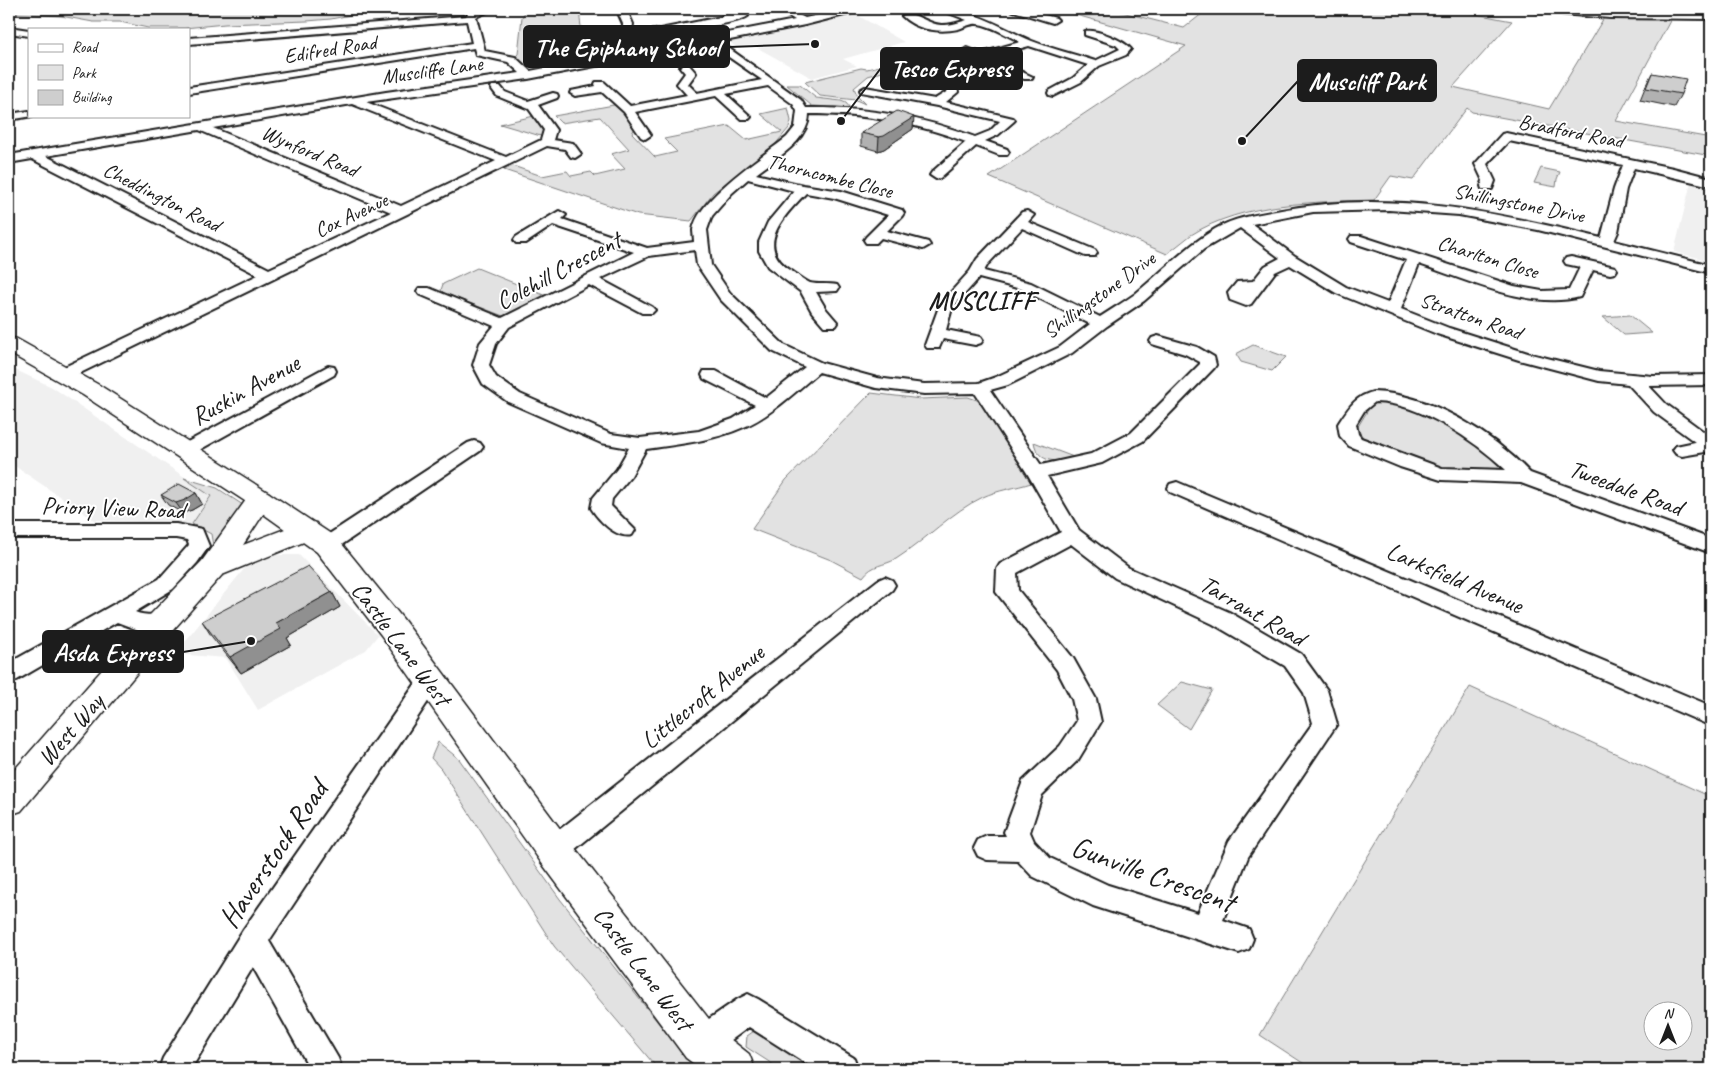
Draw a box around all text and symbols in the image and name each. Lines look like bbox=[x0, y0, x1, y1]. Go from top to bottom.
callout: The Epiphany School bbox=[524, 26, 729, 67]
legend bbox=[28, 28, 190, 118]
street label: Edifred Road bbox=[282, 28, 382, 69]
text: The Epiphany School bbox=[534, 31, 725, 64]
text: Road bbox=[72, 38, 99, 57]
callout: Tesco Express bbox=[881, 48, 1022, 89]
street label: Muscliffe Lane bbox=[380, 50, 485, 90]
text: Tesco Express bbox=[890, 52, 1015, 85]
callout: Muscliff Park bbox=[1298, 60, 1436, 101]
text: Park bbox=[72, 64, 97, 83]
text: Muscliff Park bbox=[1309, 65, 1428, 98]
text: Building bbox=[72, 88, 112, 107]
street label: Bradford Road bbox=[1516, 108, 1628, 154]
street label: Wynford Road bbox=[258, 119, 365, 184]
street label: Thorncombe Close bbox=[765, 148, 896, 204]
street label: Cheddington Road bbox=[99, 156, 228, 239]
street label: Shillingstone Drive bbox=[1451, 178, 1588, 229]
street label: Cox Avenue bbox=[310, 186, 394, 243]
street label: Colehill Crescent bbox=[490, 223, 630, 317]
street label: Charlton Close bbox=[1435, 229, 1543, 285]
street label: Shillingstone Drive bbox=[1038, 245, 1161, 344]
district label: MUSCLIFF bbox=[929, 285, 1040, 317]
street label: Stratton Road bbox=[1417, 286, 1528, 346]
street label: Ruskin Avenue bbox=[186, 346, 307, 433]
street label: Tweedale Road bbox=[1564, 453, 1691, 525]
street label: Priory View Road bbox=[41, 490, 189, 527]
street label: Larksfield Avenue bbox=[1381, 535, 1529, 622]
street label: Tarrant Road bbox=[1194, 568, 1315, 656]
street label: Castle Lane West bbox=[344, 575, 461, 715]
callout: Asda Express bbox=[43, 631, 183, 672]
text: Asda Express bbox=[53, 636, 176, 669]
street label: Littlecroft Avenue bbox=[635, 636, 772, 756]
street label: West Way bbox=[31, 685, 113, 773]
street label: Haverstock Road bbox=[210, 770, 339, 935]
street label: Gunville Crescent bbox=[1066, 827, 1244, 922]
street label: Castle Lane West bbox=[586, 900, 703, 1040]
north arrow bbox=[1642, 1000, 1692, 1050]
text: N bbox=[1664, 1005, 1675, 1022]

